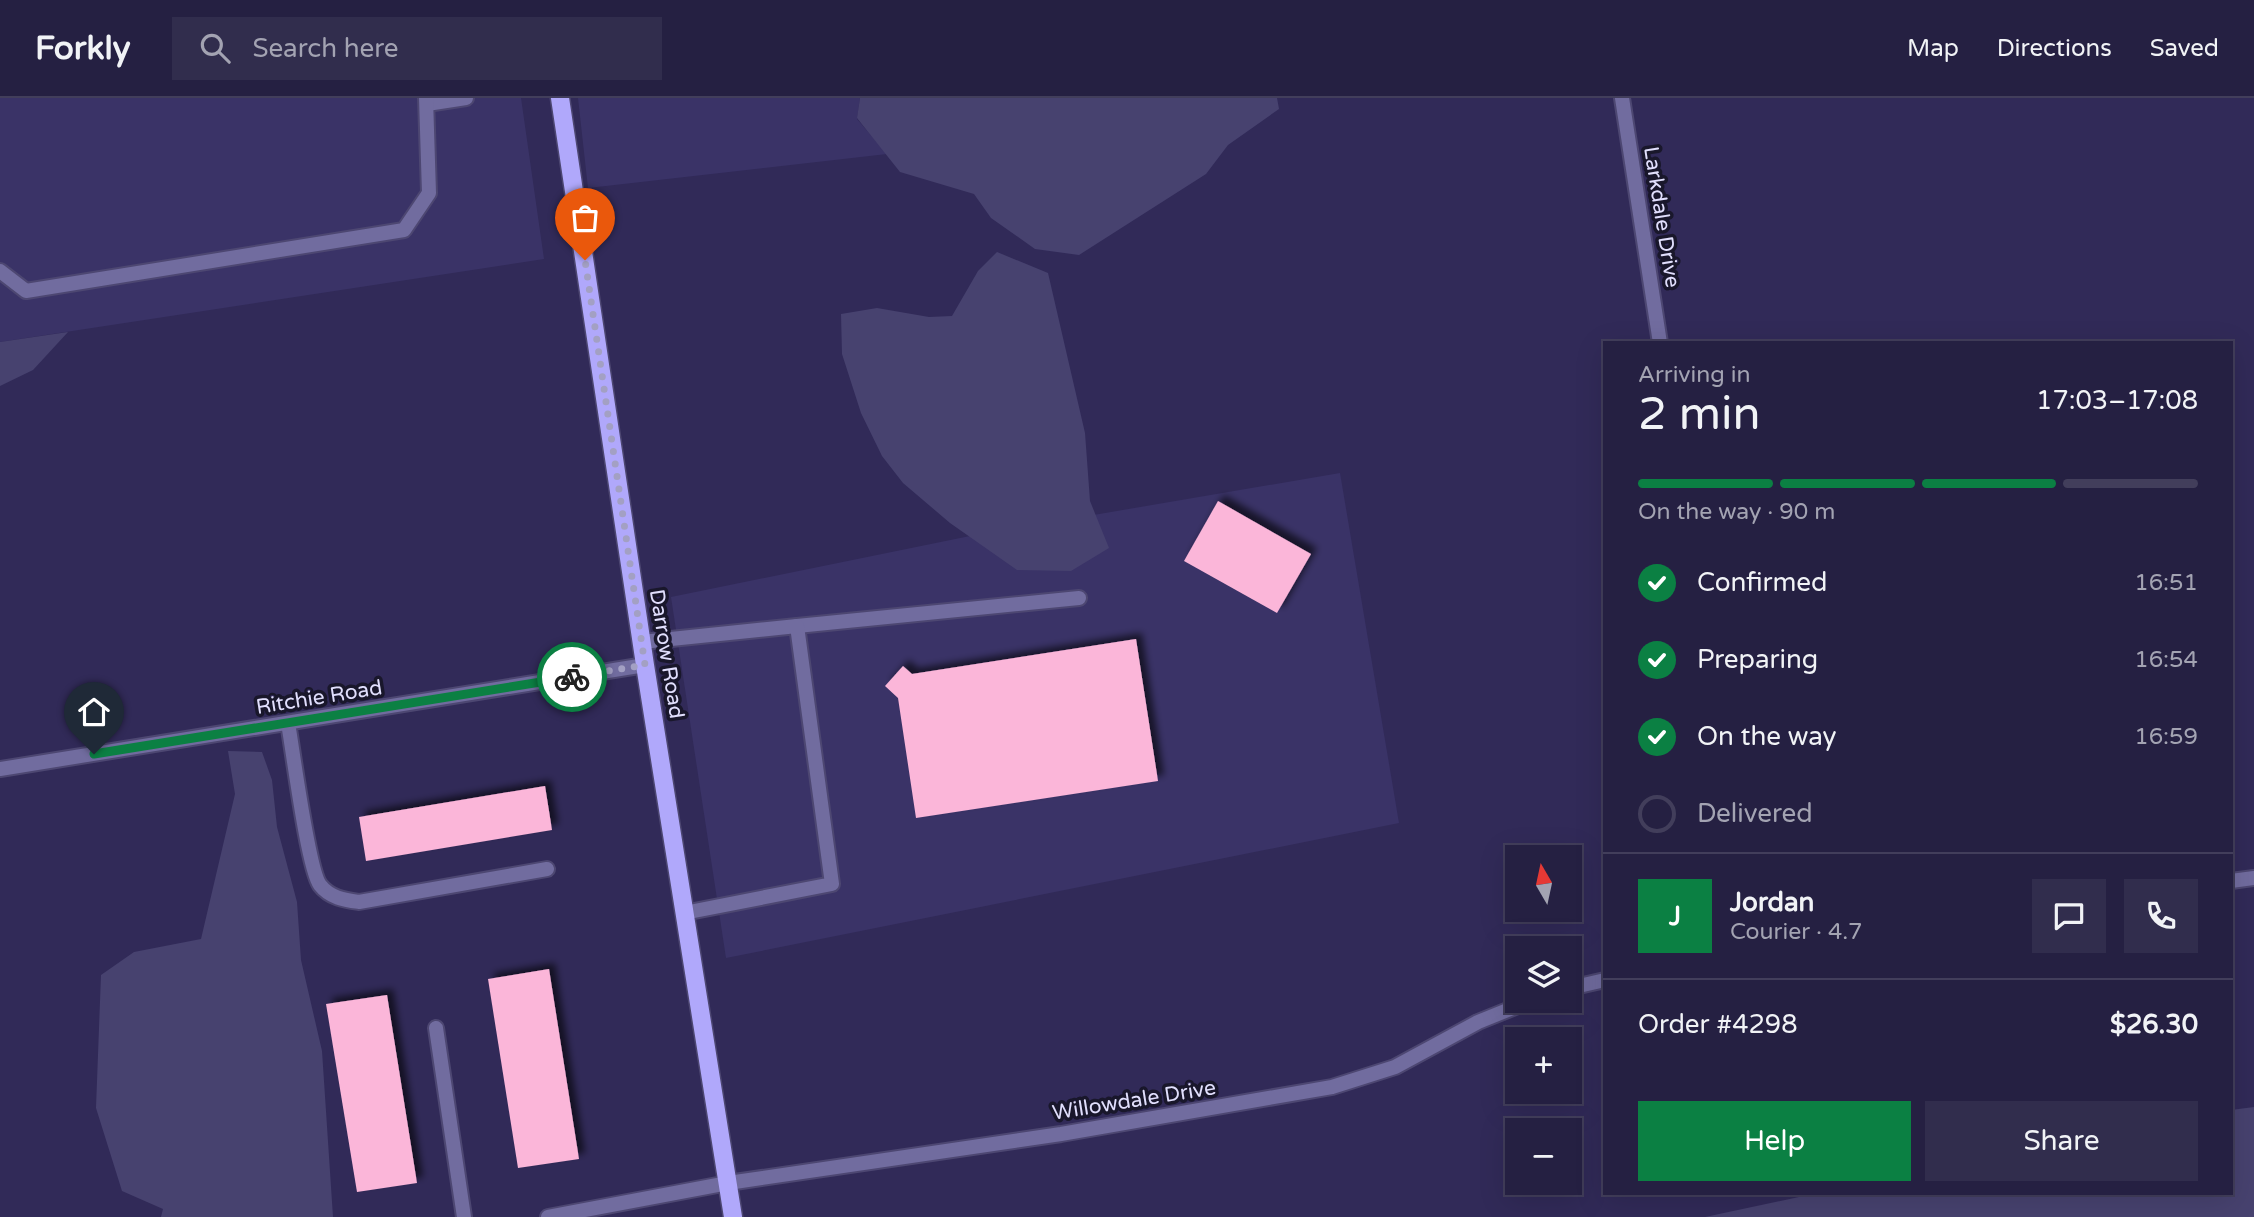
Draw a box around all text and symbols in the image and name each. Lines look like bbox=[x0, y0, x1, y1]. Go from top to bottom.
search box bbox=[172, 17, 662, 80]
text: Forkly bbox=[35, 29, 130, 68]
icon: search bbox=[196, 29, 234, 67]
text: Search here bbox=[252, 33, 399, 64]
text: Map bbox=[1907, 34, 1959, 63]
text: Directions bbox=[1997, 34, 2112, 63]
text: Saved bbox=[2150, 34, 2219, 63]
street label: Larkdale Drive bbox=[1638, 145, 1685, 290]
pin bbox=[555, 188, 615, 260]
icon: bag bbox=[566, 199, 604, 237]
text: Arriving in bbox=[1638, 361, 1751, 389]
text: 17:03–17:08 bbox=[2036, 385, 2198, 416]
text: 2 min bbox=[1638, 387, 1761, 442]
text: On the way · 90 m bbox=[1638, 498, 1835, 526]
icon: check bbox=[1638, 564, 1676, 602]
text: Confirmed bbox=[1697, 567, 1827, 598]
text: 16:51 bbox=[2134, 569, 2198, 597]
street label: Darrow Road bbox=[644, 588, 689, 721]
icon: check bbox=[1638, 641, 1676, 679]
courier bbox=[537, 642, 607, 712]
text: Preparing bbox=[1697, 644, 1818, 675]
text: 16:54 bbox=[2134, 646, 2198, 674]
icon: bike bbox=[553, 658, 591, 696]
street label: Ritchie Road bbox=[254, 675, 384, 720]
pin bbox=[64, 682, 124, 754]
icon: home bbox=[75, 693, 113, 731]
icon: check bbox=[1638, 718, 1676, 756]
text: On the way bbox=[1697, 721, 1837, 752]
text: 16:59 bbox=[2134, 723, 2198, 751]
text: Delivered bbox=[1697, 798, 1813, 829]
north arrow bbox=[1505, 845, 1582, 922]
map controls bbox=[1505, 845, 1582, 1195]
button: chat bbox=[2032, 879, 2106, 953]
button: phone bbox=[2124, 879, 2198, 953]
text: Jordan bbox=[1730, 887, 1814, 918]
text: J bbox=[1669, 901, 1681, 932]
text: Courier · 4.7 bbox=[1730, 918, 1863, 946]
button: layers bbox=[1505, 936, 1582, 1013]
text: Order #4298 bbox=[1638, 1009, 1798, 1040]
text: $26.30 bbox=[2110, 1009, 2198, 1040]
button: + bbox=[1505, 1027, 1582, 1104]
street label: Willowdale Drive bbox=[1051, 1075, 1218, 1126]
button: Help bbox=[1638, 1101, 1911, 1181]
button: Share bbox=[1925, 1101, 2198, 1181]
button: − bbox=[1505, 1118, 1582, 1195]

